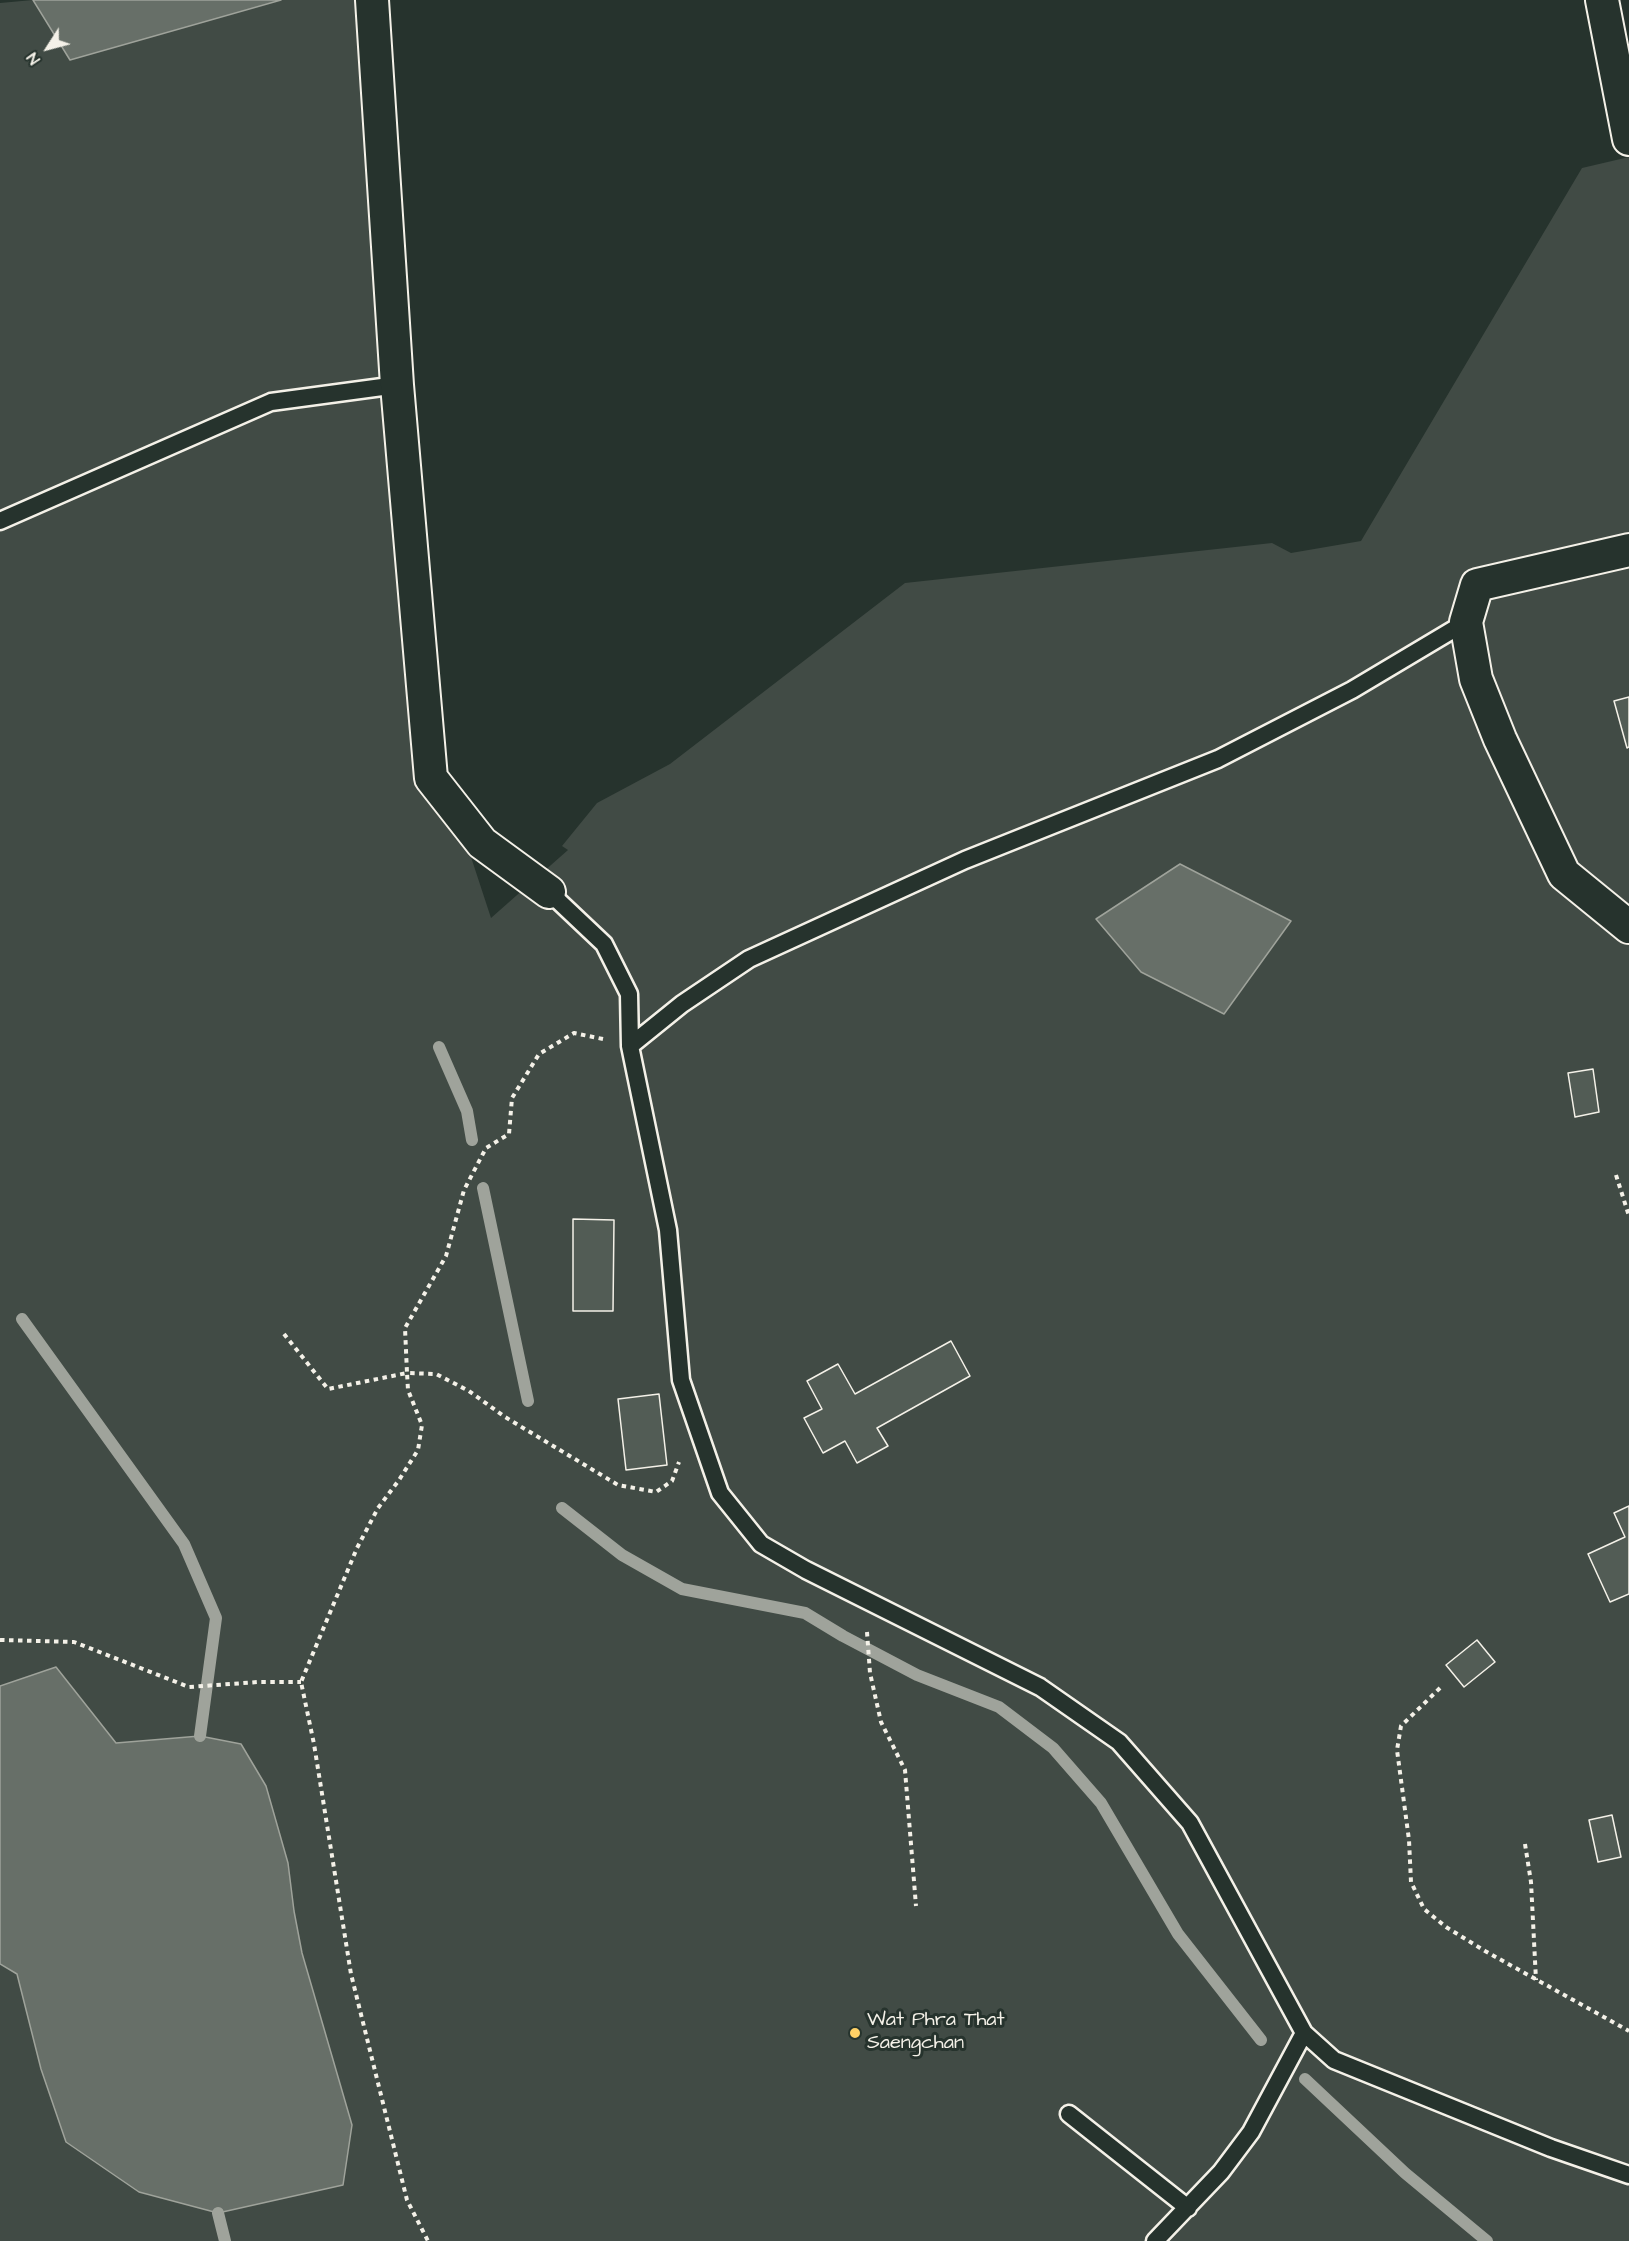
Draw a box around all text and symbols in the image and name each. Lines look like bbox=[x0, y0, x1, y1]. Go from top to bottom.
north arrow bbox=[18, 18, 78, 78]
text: N bbox=[22, 48, 45, 69]
place label: Wat Phra That Saengchan bbox=[867, 2009, 1005, 2056]
marker: Wat Phra That Saengchan bbox=[848, 2026, 862, 2040]

